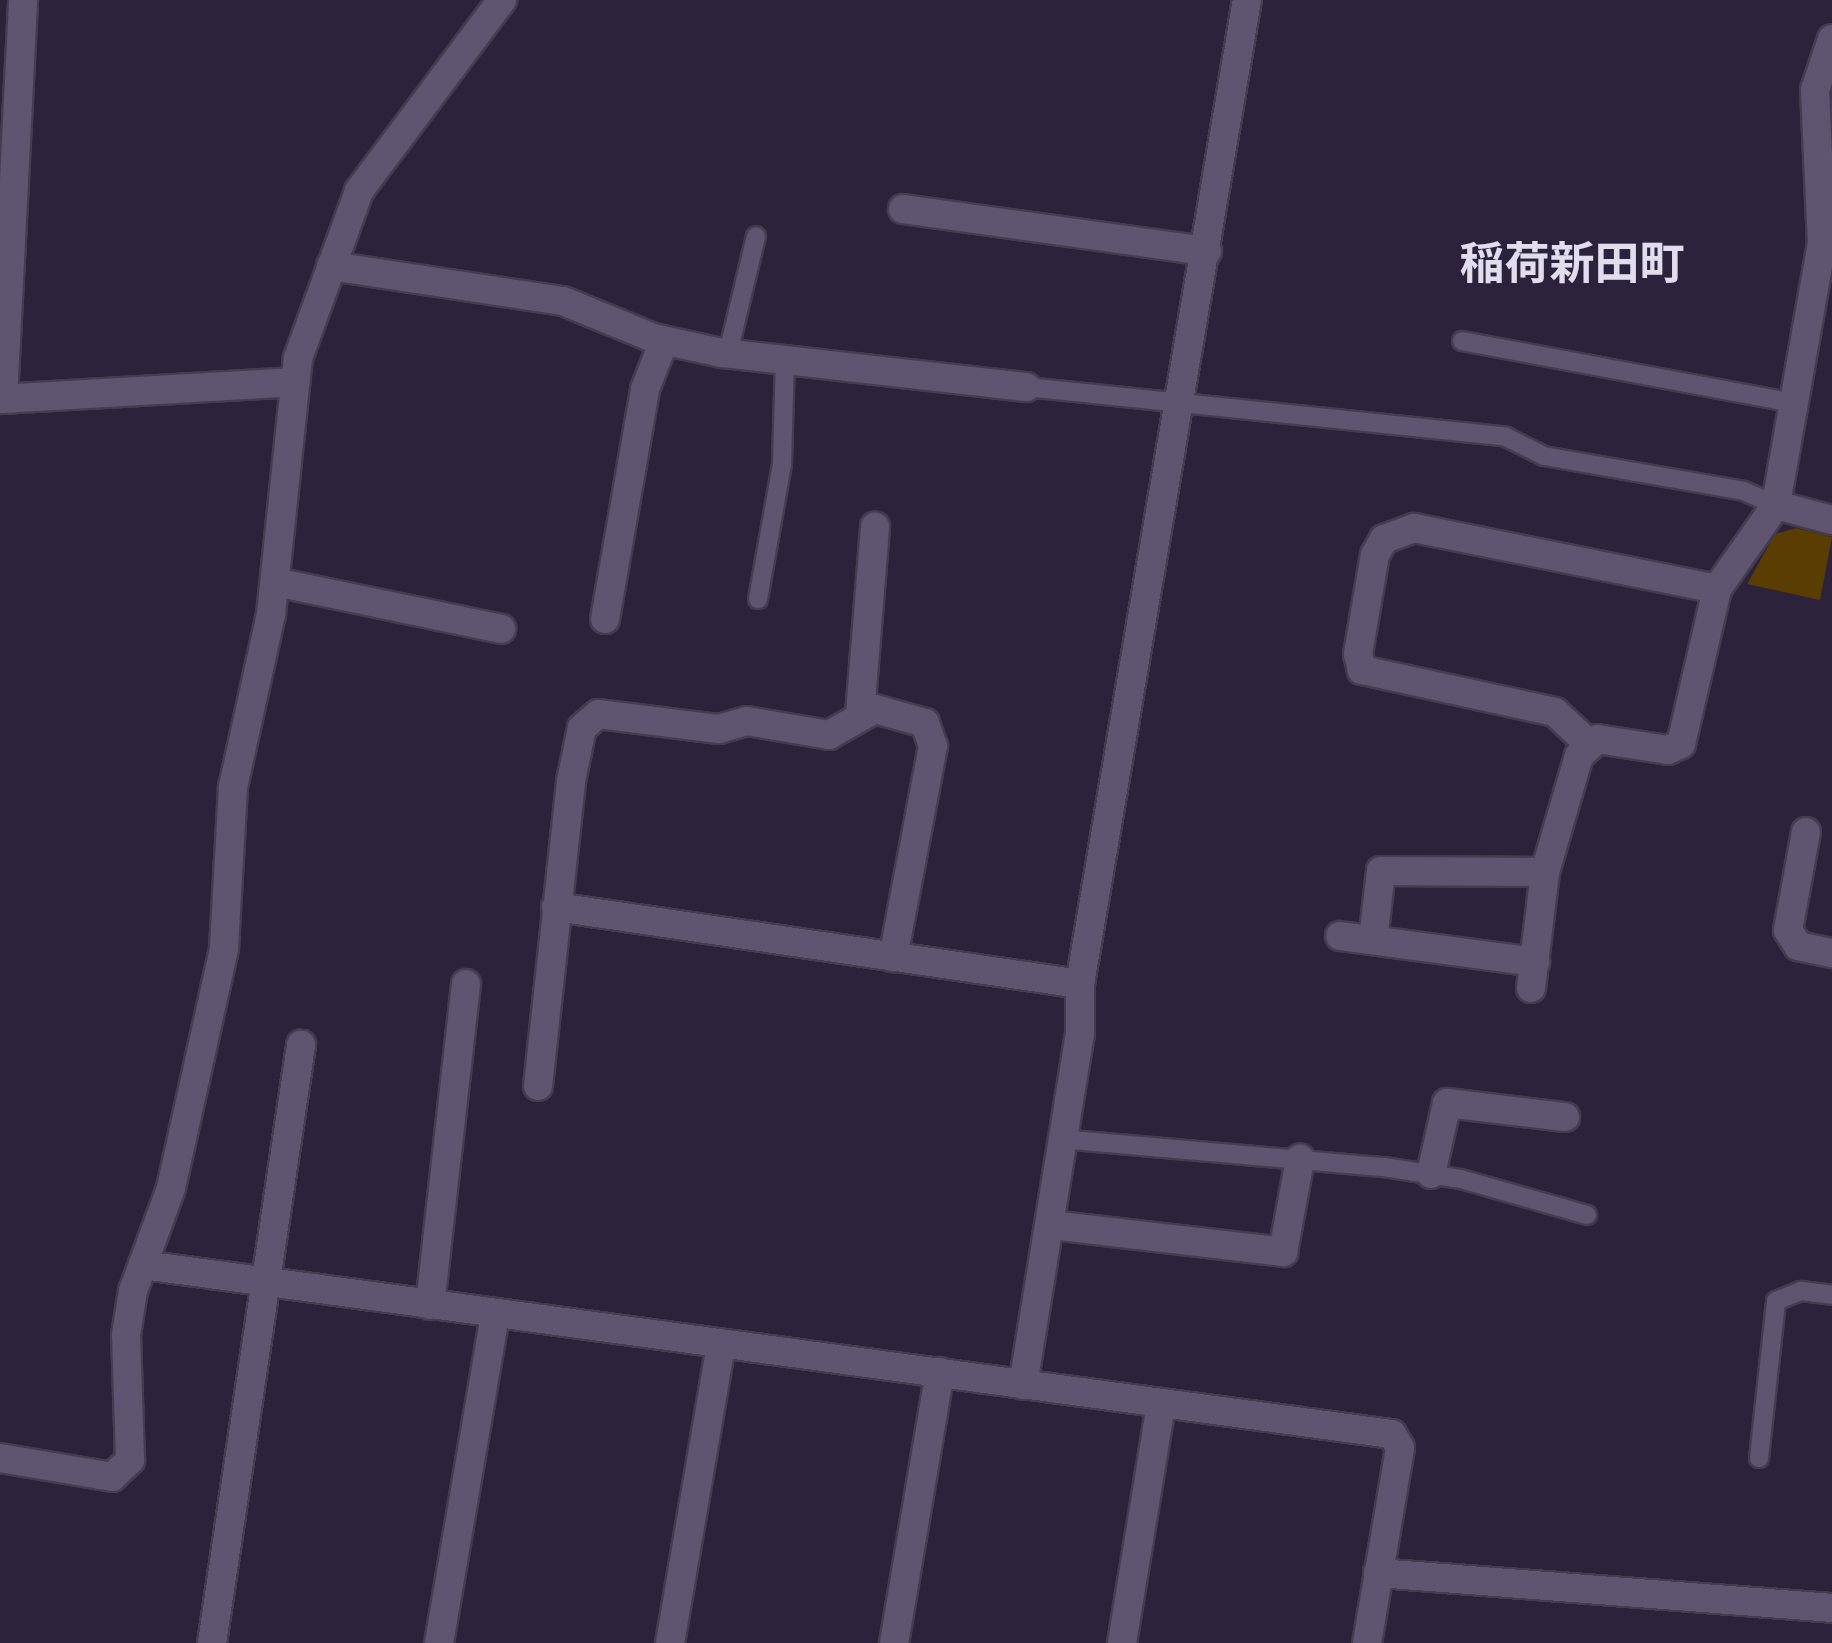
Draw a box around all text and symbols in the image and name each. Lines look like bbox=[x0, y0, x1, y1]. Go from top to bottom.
district label: 稲荷新田町 bbox=[1460, 239, 1684, 293]

